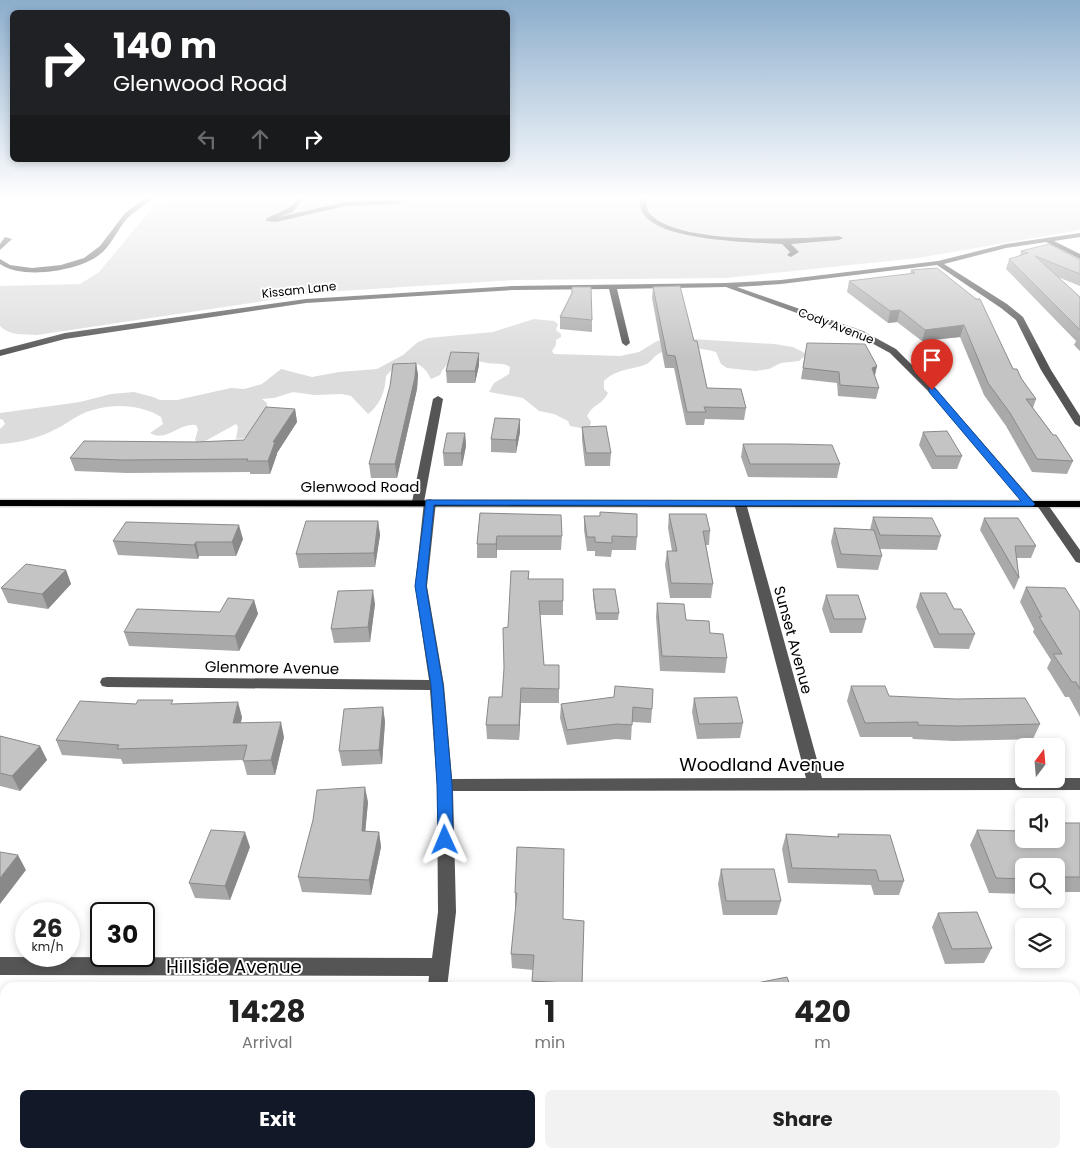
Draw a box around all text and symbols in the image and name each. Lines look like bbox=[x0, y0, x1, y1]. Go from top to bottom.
text: 140 m bbox=[113, 21, 217, 70]
icon: right bbox=[30, 30, 95, 95]
text: Glenwood Road bbox=[113, 68, 287, 99]
icon: left bbox=[193, 125, 221, 153]
icon: ahead bbox=[246, 125, 274, 153]
icon: right bbox=[299, 125, 327, 153]
street label: Kissam Lane bbox=[261, 277, 337, 302]
street label: Cody Avenue bbox=[796, 303, 877, 348]
pin bbox=[911, 339, 953, 390]
icon: arrive bbox=[918, 346, 946, 374]
street label: Glenwood Road bbox=[301, 476, 419, 497]
street label: Sunset Avenue bbox=[769, 584, 818, 696]
street label: Glenmore Avenue bbox=[205, 656, 339, 679]
north arrow bbox=[1015, 738, 1065, 788]
map controls bbox=[1015, 738, 1065, 968]
street label: Woodland Avenue bbox=[679, 752, 845, 777]
button: sound bbox=[1015, 798, 1065, 848]
position arrow bbox=[418, 813, 470, 865]
button: search bbox=[1015, 858, 1065, 908]
speed limit sign: 30 bbox=[90, 902, 155, 967]
text: 26 bbox=[32, 911, 63, 946]
button: layers bbox=[1015, 918, 1065, 968]
text: km/h bbox=[32, 938, 63, 955]
street label: Hillside Avenue bbox=[166, 954, 302, 979]
text: 14:28 bbox=[229, 990, 306, 1033]
text: 1 bbox=[544, 990, 555, 1033]
text: 420 bbox=[794, 990, 851, 1033]
text: Arrival bbox=[242, 1031, 292, 1054]
text: min bbox=[535, 1031, 565, 1054]
text: m bbox=[814, 1031, 831, 1054]
button: Exit bbox=[20, 1090, 535, 1148]
button: Share bbox=[545, 1090, 1060, 1148]

